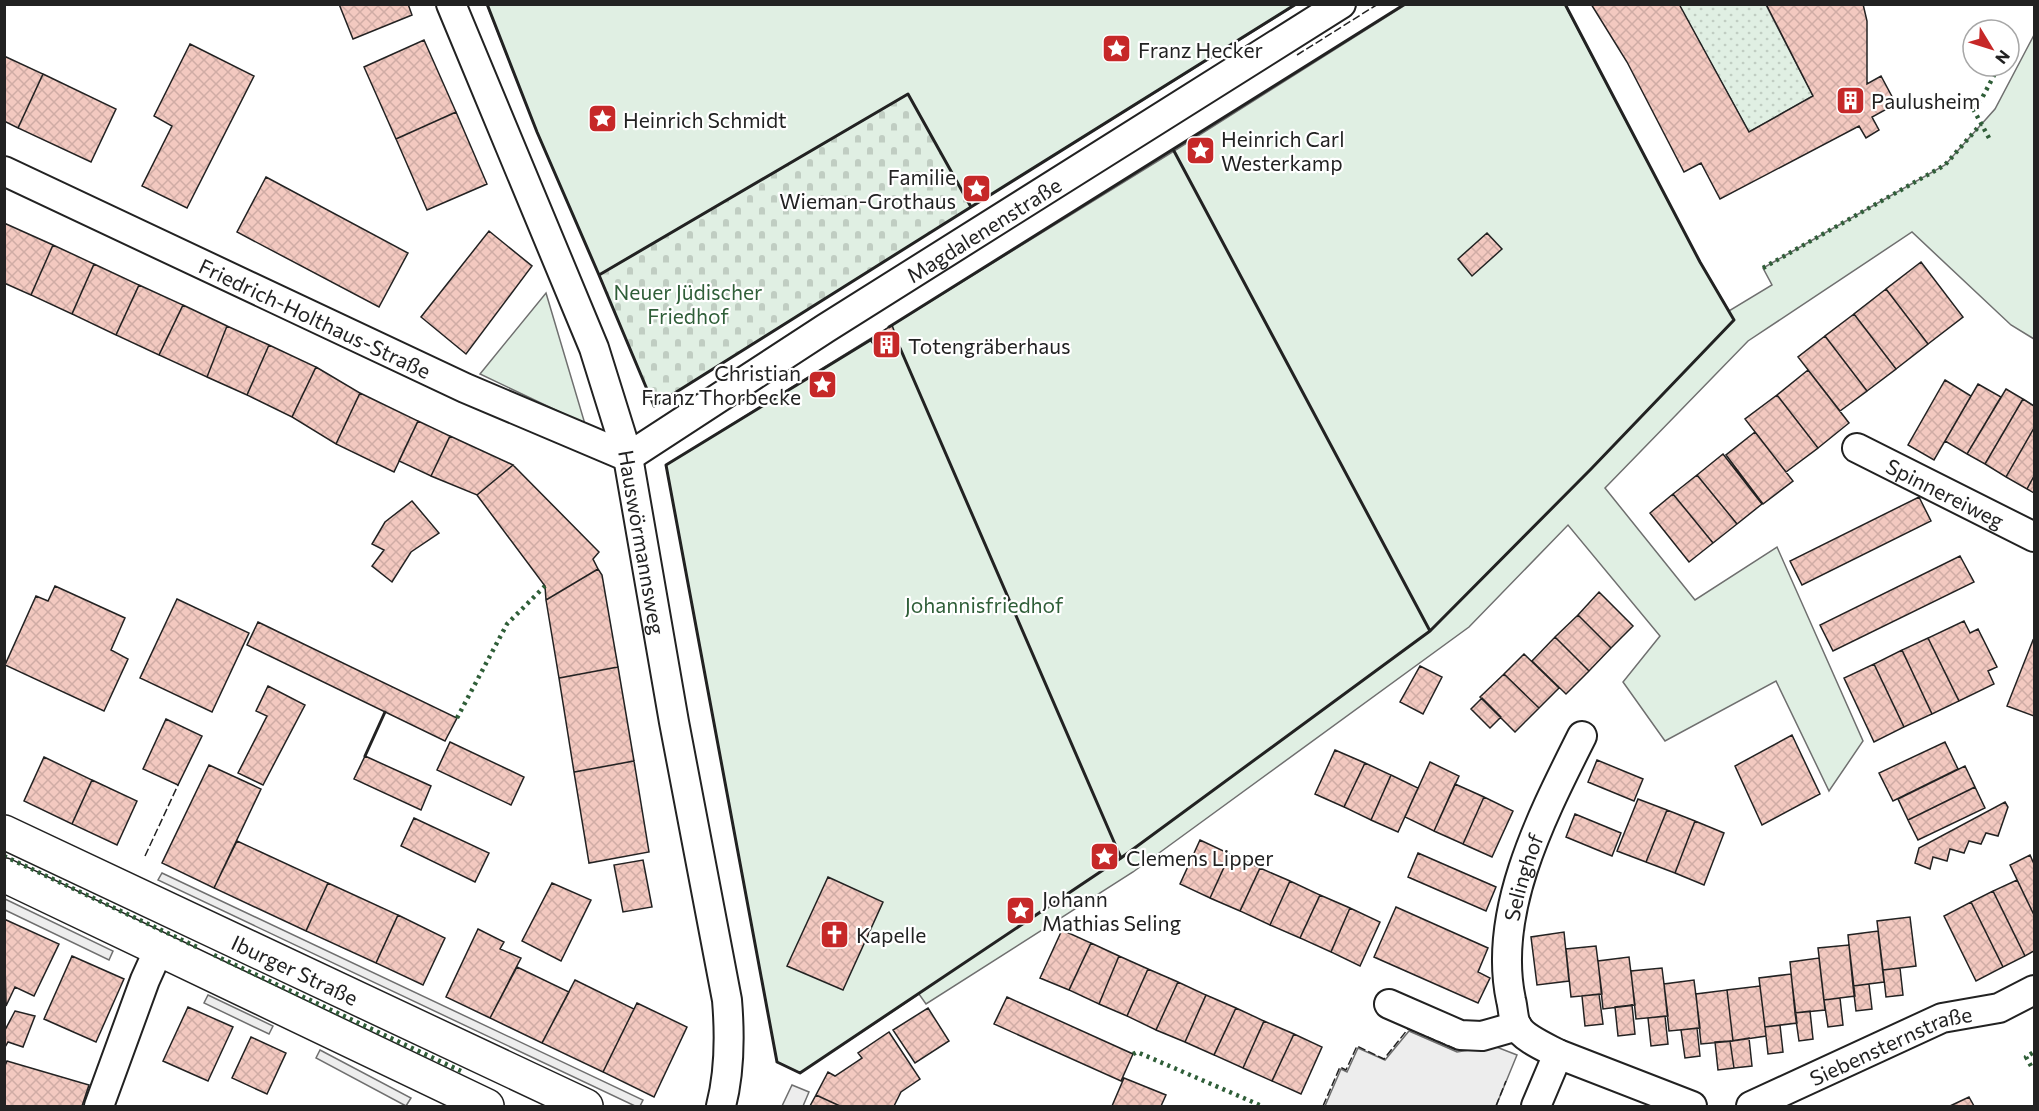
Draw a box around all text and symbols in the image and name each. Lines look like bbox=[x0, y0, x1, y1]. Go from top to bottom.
north arrow bbox=[1961, 18, 2021, 78]
place icon: Franz Hecker bbox=[1101, 33, 1133, 65]
place label: Franz Hecker bbox=[1138, 37, 1263, 62]
text: N bbox=[1992, 47, 2014, 68]
building icon: Paulusheim bbox=[1834, 84, 1866, 116]
place label: Paulusheim bbox=[1871, 88, 1980, 113]
place icon: Heinrich Schmidt bbox=[586, 103, 618, 135]
place label: Heinrich Schmidt bbox=[623, 107, 787, 132]
place label: Heinrich Carl Westerkamp bbox=[1221, 126, 1345, 175]
place icon: Heinrich Carl Westerkamp bbox=[1184, 134, 1216, 166]
place label: Familie Wieman-Grothaus bbox=[779, 164, 956, 213]
street label: Magdalenenstraße bbox=[901, 171, 1065, 287]
place icon: Familie Wieman-Grothaus bbox=[961, 172, 993, 204]
street label: Friedrich-Holthaus-Straße bbox=[195, 252, 435, 383]
park label: Neuer Jüdischer Friedhof bbox=[614, 279, 762, 328]
building icon: Totengräberhaus bbox=[871, 329, 903, 361]
place label: Totengräberhaus bbox=[908, 333, 1070, 358]
place label: Christian Franz Thorbecke bbox=[641, 360, 801, 409]
place icon: Christian Franz Thorbecke bbox=[806, 368, 838, 400]
street label: Hauswörmannsweg bbox=[614, 448, 671, 636]
street label: Spinnereiweg bbox=[1882, 452, 2009, 533]
park label: Johannisfriedhof bbox=[905, 592, 1064, 617]
street label: Selinghof bbox=[1498, 829, 1548, 923]
place icon: Clemens Lipper bbox=[1089, 841, 1121, 873]
place label: Clemens Lipper bbox=[1126, 845, 1274, 870]
place label: Johann Mathias Seling bbox=[1042, 886, 1181, 935]
place icon: Johann Mathias Seling bbox=[1005, 894, 1037, 926]
church icon: Kapelle bbox=[819, 918, 851, 950]
place label: Kapelle bbox=[856, 922, 926, 947]
street label: Iburger Straße bbox=[228, 929, 363, 1010]
street label: Siebensternstraße bbox=[1805, 1000, 1974, 1090]

